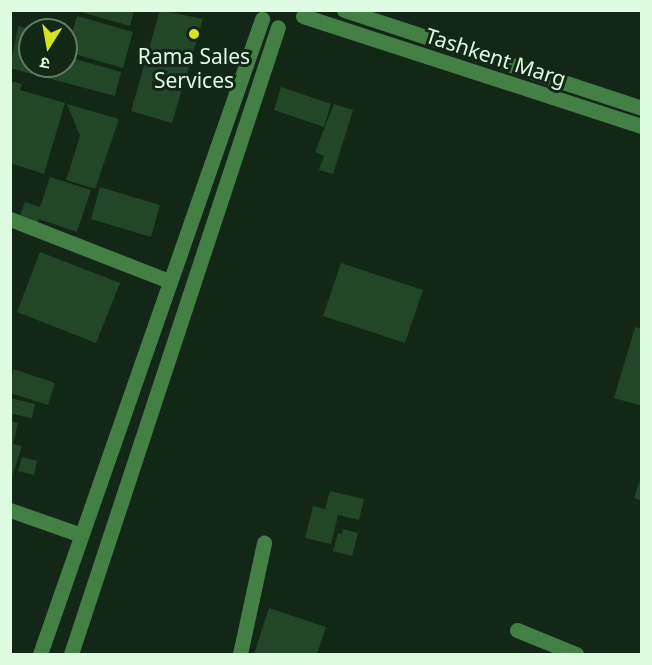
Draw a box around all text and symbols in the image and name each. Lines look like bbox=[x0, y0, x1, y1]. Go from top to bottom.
north arrow bbox=[18, 18, 78, 78]
street label: Tashkent Marg bbox=[423, 22, 569, 92]
marker: Rama Sales Services bbox=[187, 27, 201, 41]
place label: Rama Sales Services bbox=[138, 43, 250, 93]
text: उ bbox=[38, 52, 52, 75]

